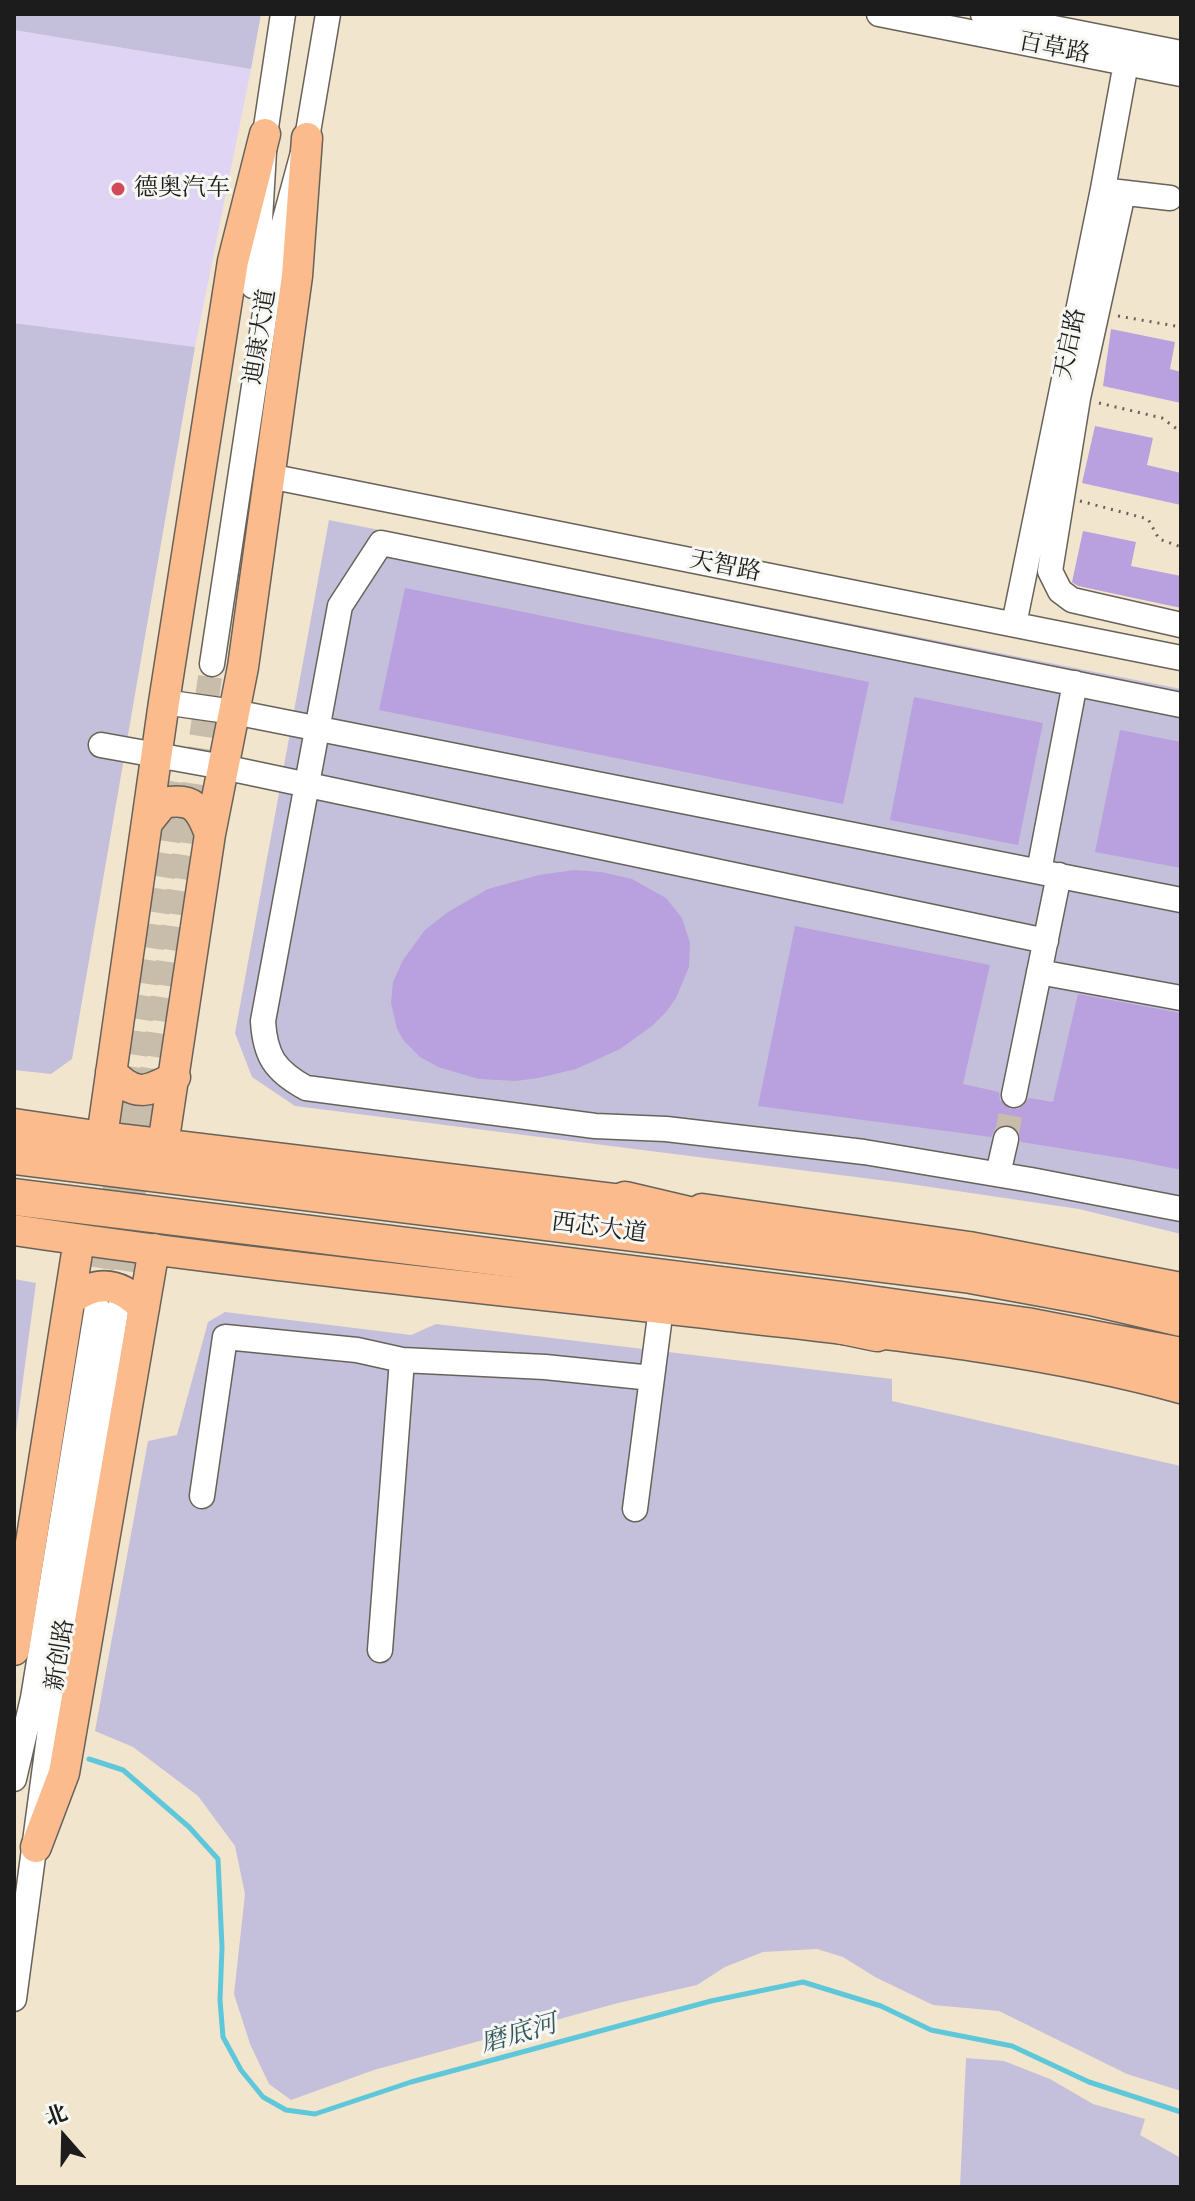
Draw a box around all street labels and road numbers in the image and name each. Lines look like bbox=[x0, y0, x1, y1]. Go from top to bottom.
street label: 百草路 bbox=[1016, 28, 1092, 70]
street label: 迪康大道 bbox=[239, 287, 283, 387]
street label: 天启路 bbox=[1049, 306, 1093, 382]
street label: 天智路 bbox=[687, 546, 763, 588]
street label: 西芯大道 bbox=[550, 1209, 648, 1249]
street label: 新创路 bbox=[41, 1617, 81, 1693]

